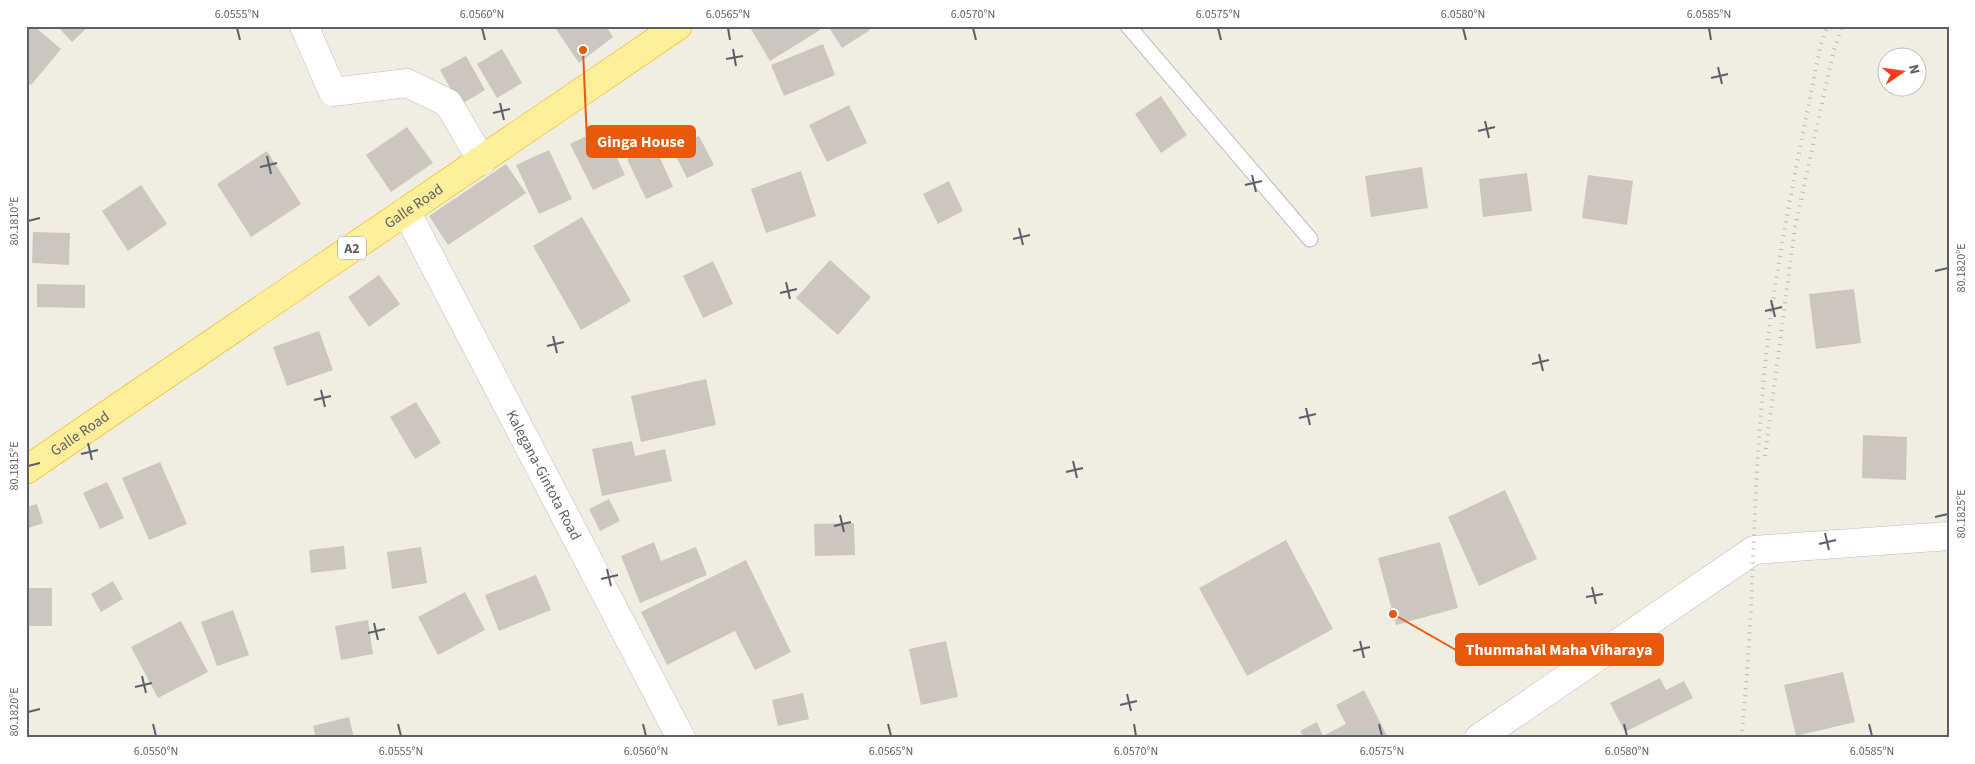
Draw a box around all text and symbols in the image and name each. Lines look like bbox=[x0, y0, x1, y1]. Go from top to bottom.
text: 6.0555°N bbox=[215, 6, 259, 23]
text: 6.0560°N bbox=[460, 6, 504, 23]
text: 6.0565°N bbox=[706, 6, 750, 23]
text: 6.0570°N bbox=[951, 6, 995, 23]
text: 6.0575°N bbox=[1196, 6, 1240, 23]
text: 6.0580°N bbox=[1441, 6, 1485, 23]
text: 6.0585°N bbox=[1687, 6, 1731, 23]
north arrow bbox=[1878, 48, 1928, 98]
text: N bbox=[1903, 63, 1924, 76]
callout: Ginga House bbox=[587, 126, 695, 157]
text: Ginga House bbox=[597, 131, 685, 153]
street label: Galle Road bbox=[380, 179, 448, 234]
text: 80.1810°E bbox=[6, 196, 23, 246]
road number: A2 bbox=[338, 237, 366, 260]
text: 80.1820°E bbox=[1953, 243, 1970, 293]
street label: Galle Road bbox=[46, 406, 114, 461]
street label: Kalegana-Gintota Road bbox=[501, 407, 586, 544]
text: 80.1815°E bbox=[6, 441, 23, 491]
text: 80.1825°E bbox=[1953, 489, 1970, 539]
callout: Thunmahal Maha Viharaya bbox=[1456, 634, 1663, 665]
text: Thunmahal Maha Viharaya bbox=[1466, 639, 1652, 661]
text: 80.1820°E bbox=[6, 687, 23, 737]
text: 6.0550°N bbox=[134, 743, 178, 760]
text: 6.0555°N bbox=[379, 743, 423, 760]
text: 6.0560°N bbox=[624, 743, 668, 760]
text: 6.0565°N bbox=[869, 743, 913, 760]
text: 6.0570°N bbox=[1114, 743, 1158, 760]
text: 6.0575°N bbox=[1360, 743, 1404, 760]
text: 6.0580°N bbox=[1605, 743, 1649, 760]
text: 6.0585°N bbox=[1850, 743, 1894, 760]

